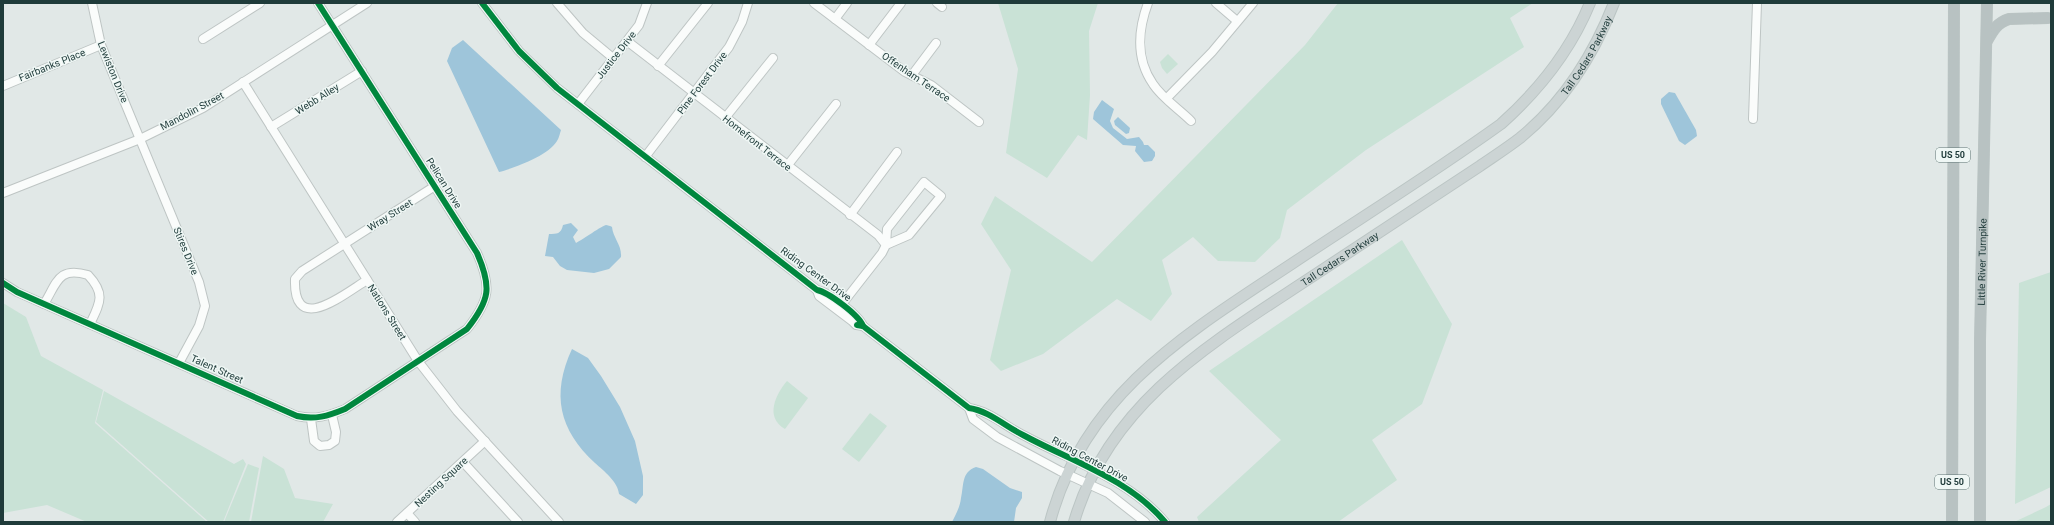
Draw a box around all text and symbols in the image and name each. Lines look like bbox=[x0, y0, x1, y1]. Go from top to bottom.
street label: Tall Cedars Parkway bbox=[1559, 14, 1614, 97]
street label: Justice Drive bbox=[594, 29, 638, 81]
street label: Lewiston Drive bbox=[96, 40, 130, 104]
street label: Fairbanks Place bbox=[17, 47, 87, 83]
street label: Pine Forest Drive bbox=[675, 50, 729, 116]
street label: Offenham Terrace bbox=[880, 50, 952, 104]
street label: Webb Alley bbox=[293, 81, 341, 117]
street label: Mandolin Street bbox=[158, 90, 226, 132]
street label: Homefront Terrace bbox=[721, 113, 793, 173]
road number: US 50 bbox=[1936, 148, 1970, 162]
street label: Pelican Drive bbox=[424, 156, 464, 210]
street label: Wray Street bbox=[365, 197, 415, 233]
street label: Little River Turnpike bbox=[1975, 218, 1988, 306]
street label: Stires Drive bbox=[171, 226, 201, 276]
street label: Tall Cedars Parkway bbox=[1299, 229, 1380, 288]
street label: Riding Center Drive bbox=[779, 245, 853, 303]
street label: Nations Street bbox=[366, 282, 408, 342]
street label: Talent Street bbox=[189, 353, 245, 385]
street label: Riding Center Drive bbox=[1050, 434, 1130, 484]
street label: Nesting Square bbox=[412, 455, 470, 509]
road number: US 50 bbox=[1935, 475, 1969, 489]

